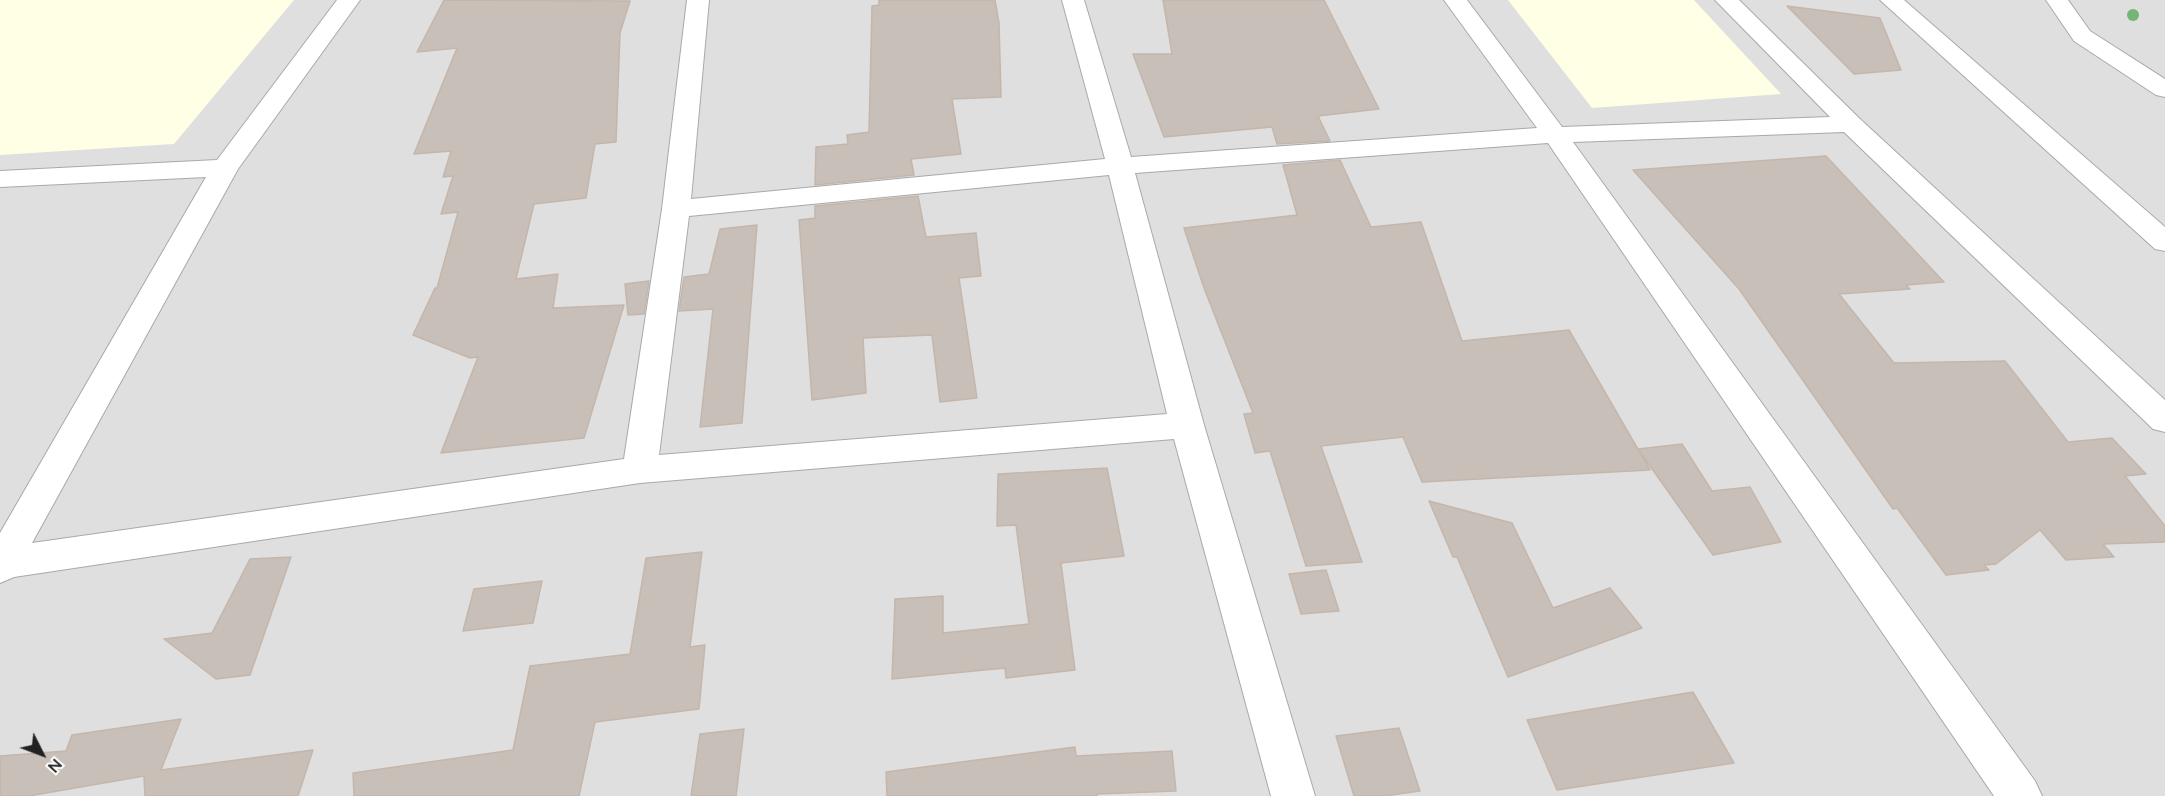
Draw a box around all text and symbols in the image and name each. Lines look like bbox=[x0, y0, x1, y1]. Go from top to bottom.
north arrow bbox=[12, 724, 72, 784]
text: N bbox=[44, 755, 67, 777]

